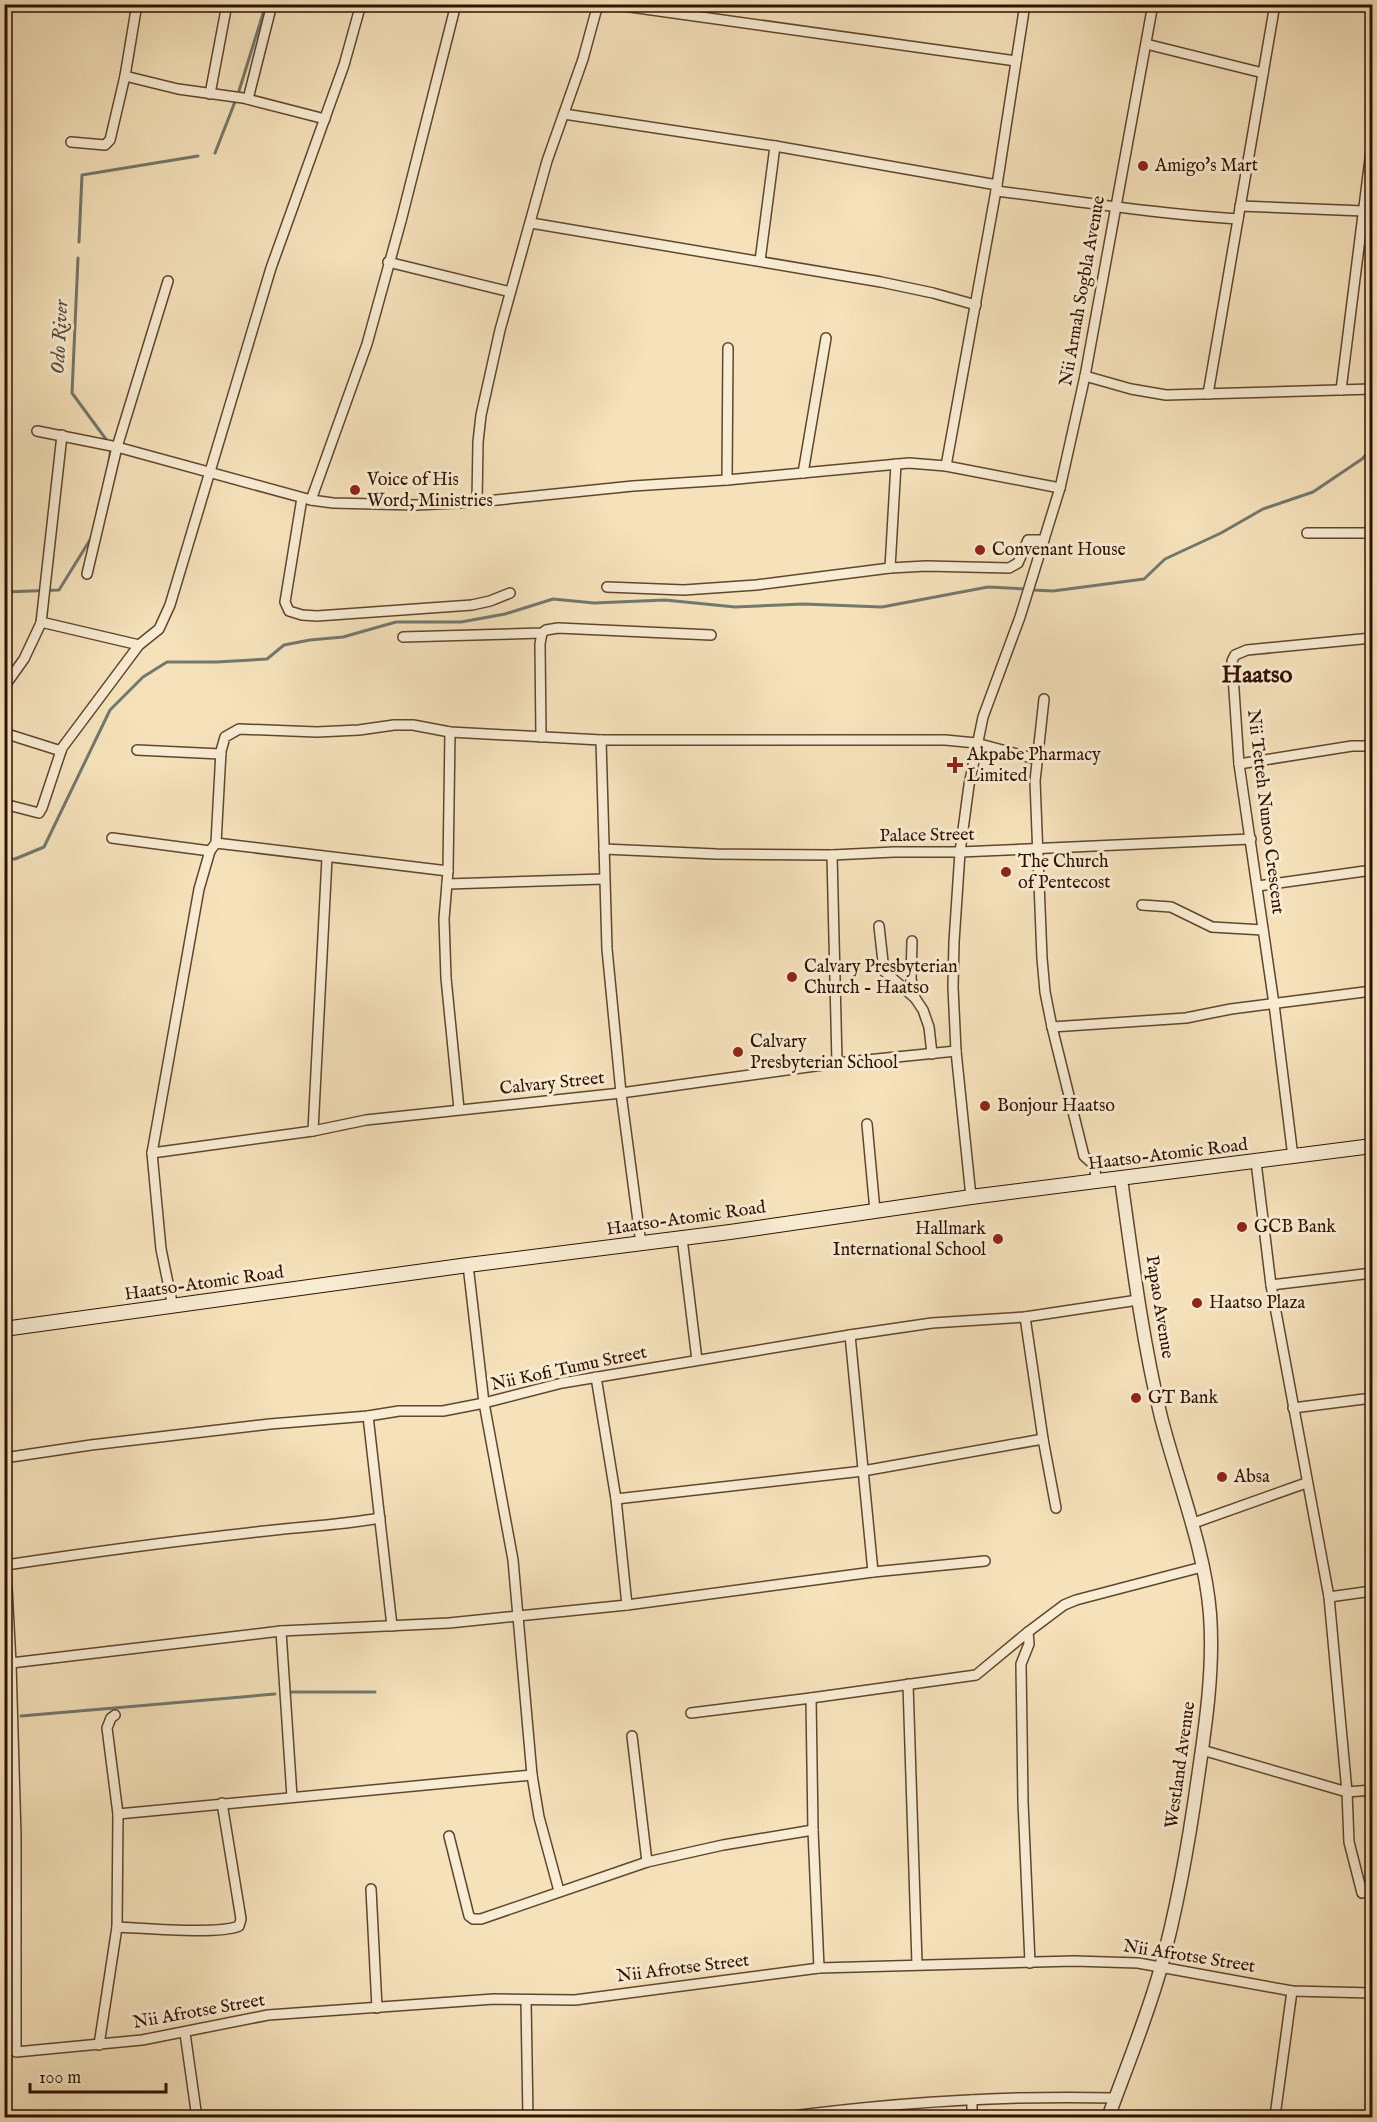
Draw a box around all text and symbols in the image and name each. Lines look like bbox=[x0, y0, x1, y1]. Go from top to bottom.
place label: Amigo's Mart bbox=[1154, 155, 1258, 178]
marker: Amigo's Mart bbox=[1136, 159, 1150, 173]
street label: Nii Armah Sogbla Avenue bbox=[1055, 194, 1111, 388]
water label: Odo River bbox=[46, 298, 74, 375]
place label: Voice of His Word, Ministries bbox=[366, 469, 493, 513]
marker: Voice of His Word, Ministries bbox=[348, 483, 362, 497]
place label: Convenant House bbox=[992, 539, 1126, 562]
marker: Convenant House bbox=[973, 543, 987, 557]
district label: Haatso bbox=[1222, 660, 1293, 691]
street label: Nii Tetteh Nunoo Crescent bbox=[1241, 708, 1289, 916]
place label: Akpabe Pharmacy Limited bbox=[966, 744, 1101, 788]
marker: Akpabe Pharmacy Limited bbox=[948, 758, 962, 772]
street label: Palace Street bbox=[879, 824, 975, 848]
place label: The Church of Pentecost bbox=[1018, 851, 1110, 895]
marker: The Church of Pentecost bbox=[999, 865, 1013, 879]
place label: Calvary Presbyterian Church - Haatso bbox=[804, 956, 958, 1000]
marker: Calvary Presbyterian Church - Haatso bbox=[785, 970, 799, 984]
place label: Calvary Presbyterian School bbox=[750, 1031, 898, 1075]
marker: Calvary Presbyterian School bbox=[731, 1045, 745, 1059]
street label: Calvary Street bbox=[499, 1067, 605, 1101]
place label: Bonjour Haatso bbox=[997, 1095, 1115, 1118]
marker: Bonjour Haatso bbox=[978, 1099, 992, 1113]
street label: Haatso-Atomic Road bbox=[1087, 1134, 1249, 1176]
street label: Haatso-Atomic Road bbox=[605, 1196, 767, 1242]
place label: GCB Bank bbox=[1254, 1216, 1336, 1239]
place label: Hallmark International School bbox=[833, 1218, 986, 1262]
marker: GCB Bank bbox=[1235, 1220, 1249, 1234]
marker: Hallmark International School bbox=[991, 1232, 1005, 1246]
street label: Papao Avenue bbox=[1139, 1254, 1179, 1360]
street label: Haatso-Atomic Road bbox=[123, 1261, 285, 1307]
place label: Haatso Plaza bbox=[1209, 1292, 1306, 1315]
marker: Haatso Plaza bbox=[1190, 1296, 1204, 1310]
street label: Nii Kofi Tumu Street bbox=[489, 1341, 649, 1397]
place label: GT Bank bbox=[1148, 1387, 1218, 1410]
marker: GT Bank bbox=[1129, 1391, 1143, 1405]
place label: Absa bbox=[1233, 1466, 1270, 1489]
marker: Absa bbox=[1215, 1470, 1229, 1484]
street label: Westland Avenue bbox=[1161, 1700, 1201, 1830]
street label: Nii Afrotse Street bbox=[1121, 1935, 1257, 1979]
street label: Nii Afrotse Street bbox=[615, 1949, 751, 1989]
street label: Nii Afrotse Street bbox=[131, 1989, 267, 2035]
scale bar bbox=[30, 2056, 166, 2094]
text: 100 m bbox=[39, 2067, 81, 2090]

